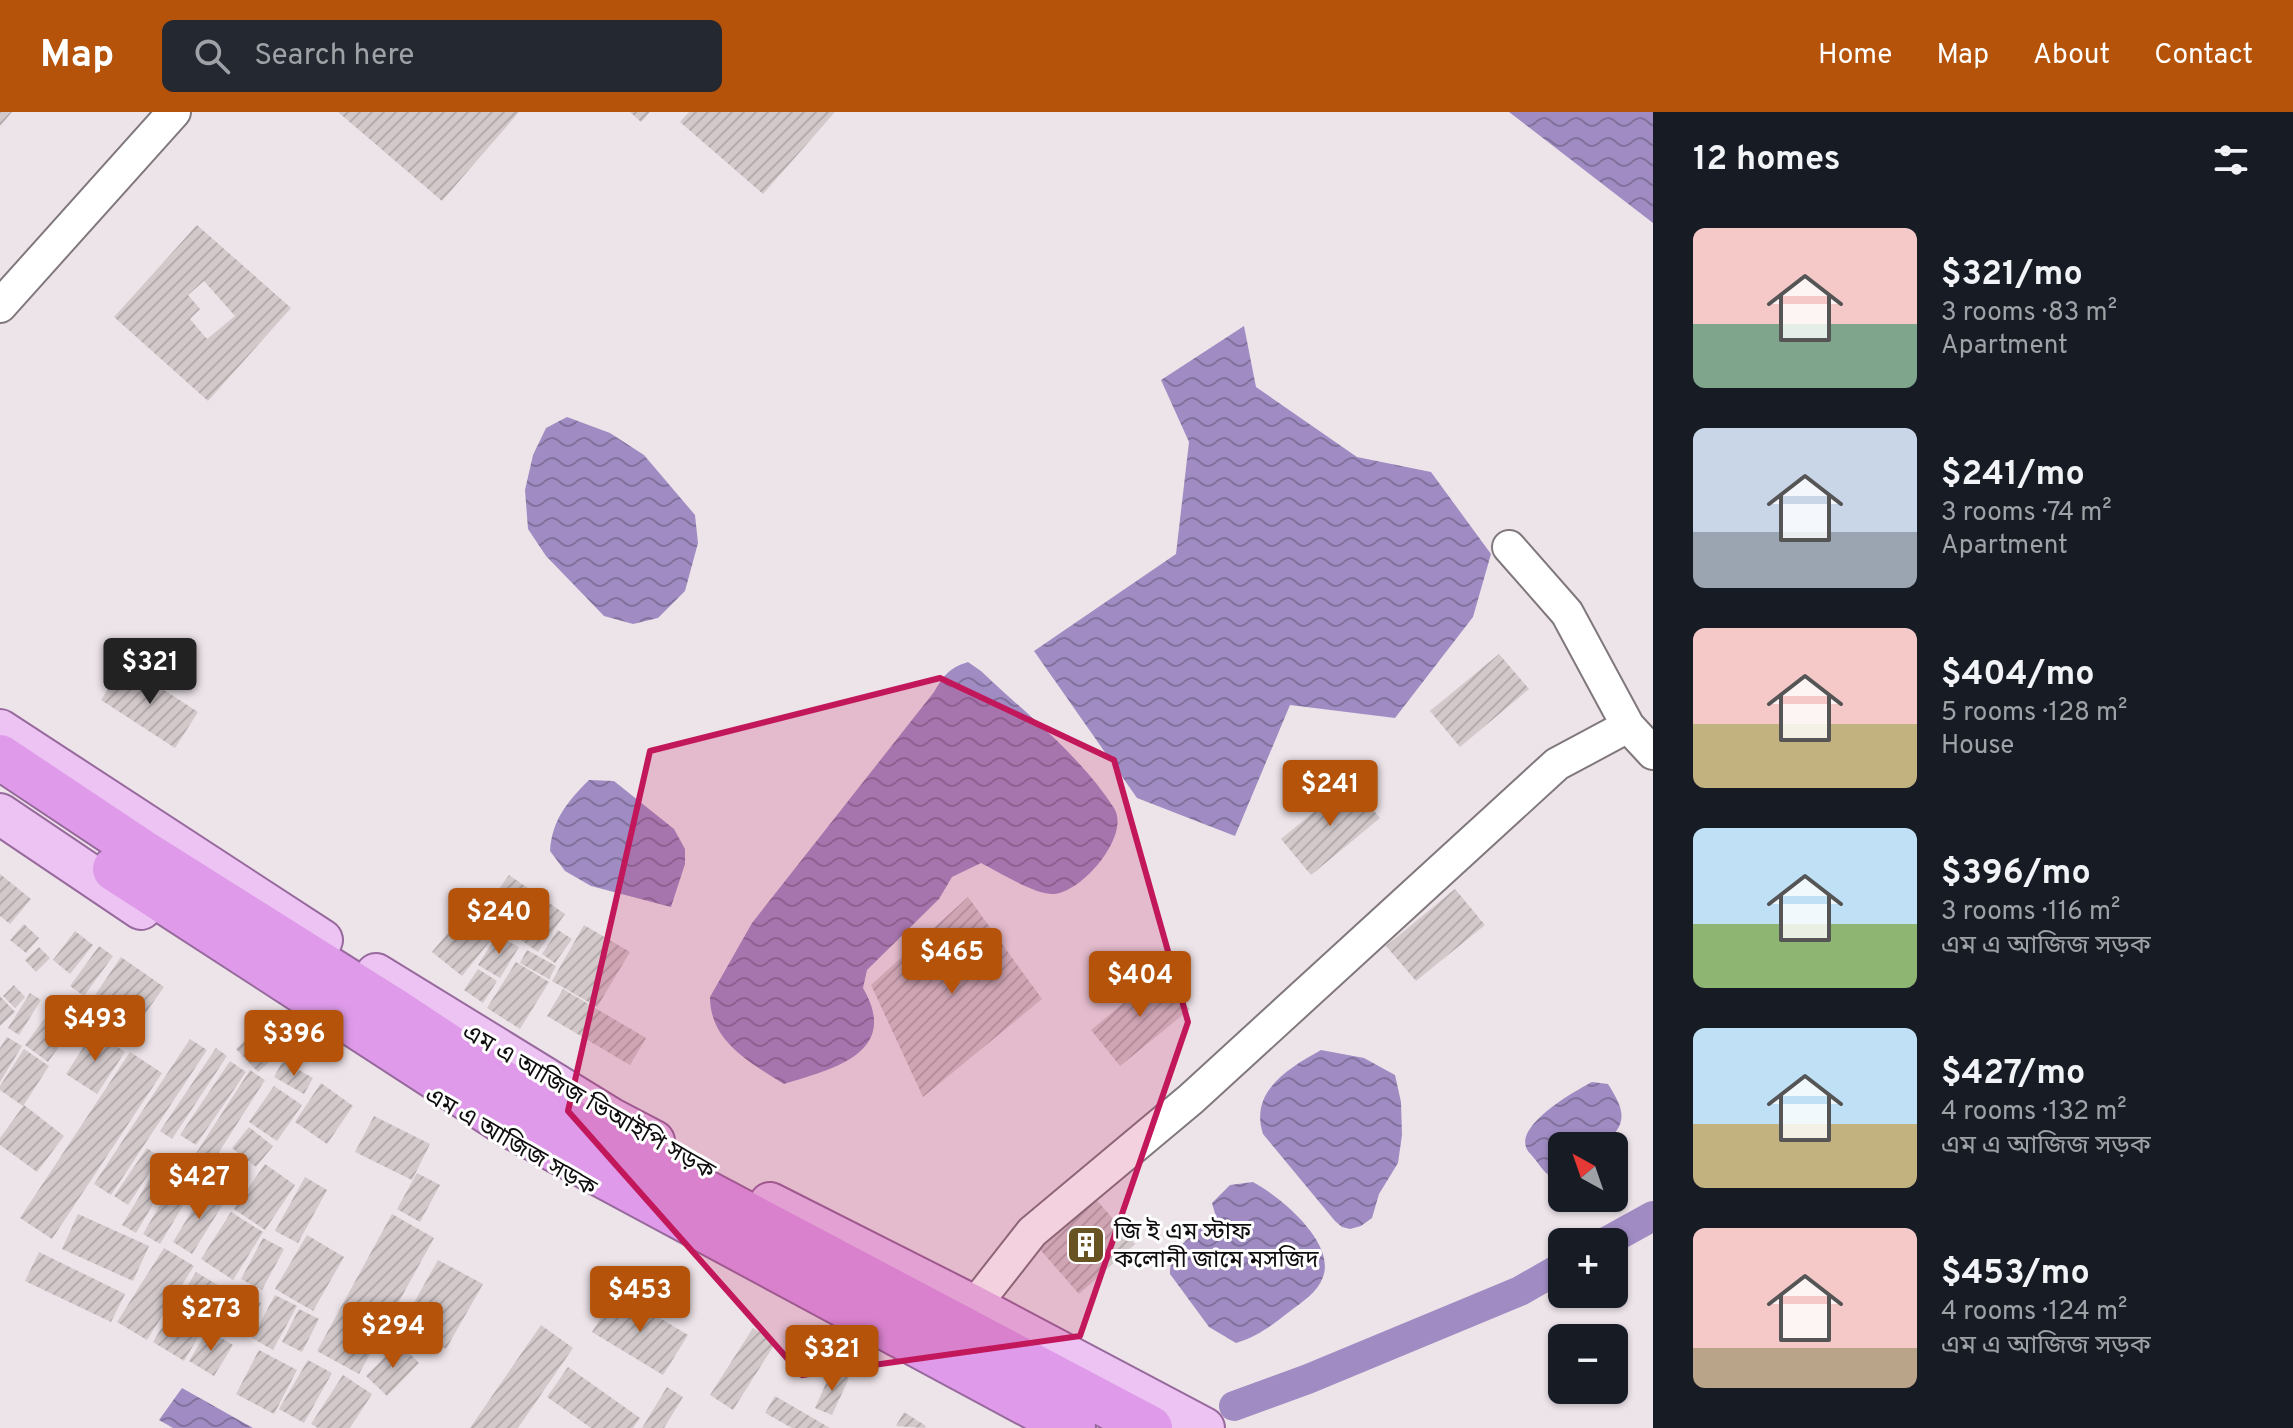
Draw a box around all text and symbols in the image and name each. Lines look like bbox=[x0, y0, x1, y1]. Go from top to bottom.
search box bbox=[162, 20, 722, 92]
text: Map bbox=[40, 32, 114, 81]
icon: search bbox=[190, 34, 234, 78]
text: Search here bbox=[254, 38, 414, 75]
text: Home bbox=[1818, 38, 1892, 74]
text: Map bbox=[1936, 38, 1989, 74]
text: About bbox=[2033, 38, 2110, 74]
text: Contact bbox=[2154, 38, 2253, 74]
icon: filters bbox=[2209, 138, 2253, 182]
text: 12 homes bbox=[1693, 139, 1840, 182]
text: $321/mo bbox=[1941, 254, 2083, 297]
icon: home bbox=[1757, 260, 1853, 356]
text: 3 rooms · 83 m² bbox=[1941, 297, 2117, 330]
text: Apartment bbox=[1941, 330, 2068, 363]
text: $241/mo bbox=[1941, 454, 2085, 497]
icon: home bbox=[1757, 460, 1853, 556]
text: 3 rooms · 74 m² bbox=[1941, 497, 2112, 530]
text: Apartment bbox=[1941, 530, 2068, 563]
pin: $321 bbox=[103, 638, 197, 706]
text: $321 bbox=[121, 647, 179, 680]
text: $404/mo bbox=[1941, 654, 2095, 697]
icon: home bbox=[1757, 660, 1853, 756]
text: 5 rooms · 128 m² bbox=[1941, 697, 2128, 730]
text: House bbox=[1941, 730, 2014, 763]
pin: $241 bbox=[1283, 760, 1377, 828]
text: $241 bbox=[1301, 769, 1359, 802]
text: $396/mo bbox=[1941, 853, 2091, 896]
icon: home bbox=[1757, 860, 1853, 956]
pin: $240 bbox=[452, 888, 546, 956]
text: 3 rooms · 116 m² bbox=[1941, 896, 2120, 929]
text: $240 bbox=[466, 897, 532, 930]
pin: $465 bbox=[905, 928, 999, 996]
text: এম এ আজিজ সড়ক bbox=[1941, 930, 2151, 963]
text: $465 bbox=[920, 937, 984, 970]
pin: $404 bbox=[1093, 951, 1187, 1019]
text: $404 bbox=[1107, 960, 1173, 993]
pin: $493 bbox=[48, 995, 142, 1063]
text: $493 bbox=[63, 1004, 127, 1037]
pin: $396 bbox=[247, 1010, 341, 1078]
street label: এম এ আজিজ ভিআইপি সড়ক bbox=[456, 1017, 721, 1188]
text: $396 bbox=[262, 1019, 326, 1052]
text: $427/mo bbox=[1941, 1053, 2085, 1096]
icon: home bbox=[1757, 1060, 1853, 1156]
street label: এম এ আজিজ সড়ক bbox=[419, 1080, 602, 1204]
text: 4 rooms · 132 m² bbox=[1941, 1096, 2127, 1129]
text: এম এ আজিজ সড়ক bbox=[1941, 1130, 2151, 1163]
north arrow bbox=[1548, 1132, 1628, 1212]
map controls bbox=[1548, 1132, 1628, 1404]
pin: $427 bbox=[152, 1153, 246, 1221]
text: $427 bbox=[168, 1162, 230, 1195]
place label: জি ই এম স্টাফ কলোনী জামে মসজিদ bbox=[1113, 1217, 1319, 1276]
building icon: জি ই এম স্টাফ কলোনী জামে মসজিদ bbox=[1065, 1224, 1107, 1266]
button: + bbox=[1548, 1228, 1628, 1308]
text: $453/mo bbox=[1941, 1253, 2090, 1296]
icon: home bbox=[1757, 1260, 1853, 1356]
pin: $453 bbox=[593, 1266, 687, 1334]
text: $453 bbox=[608, 1275, 672, 1308]
pin: $273 bbox=[164, 1285, 258, 1353]
text: $273 bbox=[181, 1294, 241, 1327]
text: 4 rooms · 124 m² bbox=[1941, 1296, 2128, 1329]
pin: $294 bbox=[346, 1302, 440, 1370]
text: $294 bbox=[361, 1311, 425, 1344]
button: − bbox=[1548, 1324, 1628, 1404]
pin: $321 bbox=[785, 1325, 879, 1393]
text: এম এ আজিজ সড়ক bbox=[1941, 1330, 2151, 1363]
text: $321 bbox=[803, 1334, 861, 1367]

